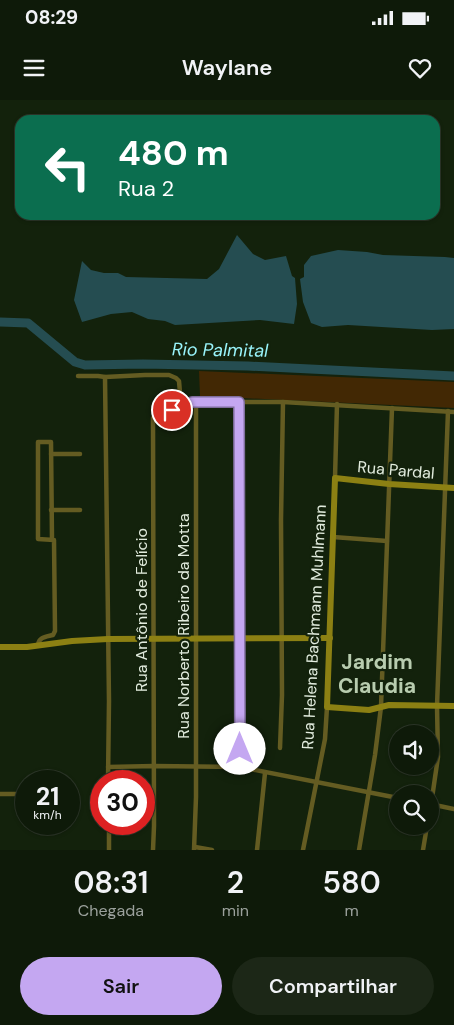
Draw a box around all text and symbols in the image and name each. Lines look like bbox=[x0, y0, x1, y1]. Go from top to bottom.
text: 08:29 bbox=[25, 5, 78, 30]
text: Waylane bbox=[182, 53, 272, 82]
icon: menu bbox=[20, 54, 48, 82]
icon: heart bbox=[406, 54, 434, 82]
text: 480 m bbox=[118, 130, 229, 176]
icon: left bbox=[35, 135, 100, 200]
text: Rua 2 bbox=[118, 174, 174, 203]
water label: Rio Palmital bbox=[172, 337, 269, 363]
pin bbox=[151, 389, 193, 431]
icon: arrive bbox=[158, 396, 186, 424]
street label: Rua Pardal bbox=[357, 456, 435, 484]
street label: Rua Helena Bachmann Muhlmann bbox=[297, 504, 331, 750]
street label: Rua Norberto Ribeiro da Motta bbox=[173, 513, 194, 739]
street label: Rua Antônio de Felício bbox=[131, 528, 152, 692]
district label: Jardim Claudia bbox=[338, 648, 416, 700]
position arrow bbox=[213, 722, 265, 774]
map controls bbox=[389, 725, 439, 835]
button: sound bbox=[389, 725, 439, 775]
speed limit sign: 30 bbox=[90, 770, 155, 835]
text: 21 bbox=[36, 780, 59, 813]
button: search bbox=[389, 785, 439, 835]
text: km/h bbox=[33, 807, 62, 823]
text: 08:31 bbox=[73, 863, 148, 902]
text: 2 bbox=[227, 863, 244, 902]
text: 580 bbox=[322, 863, 381, 902]
text: Chegada bbox=[78, 900, 144, 921]
text: min bbox=[222, 900, 249, 921]
text: m bbox=[344, 900, 359, 921]
button: Sair bbox=[20, 957, 222, 1015]
button: Compartilhar bbox=[232, 957, 434, 1015]

